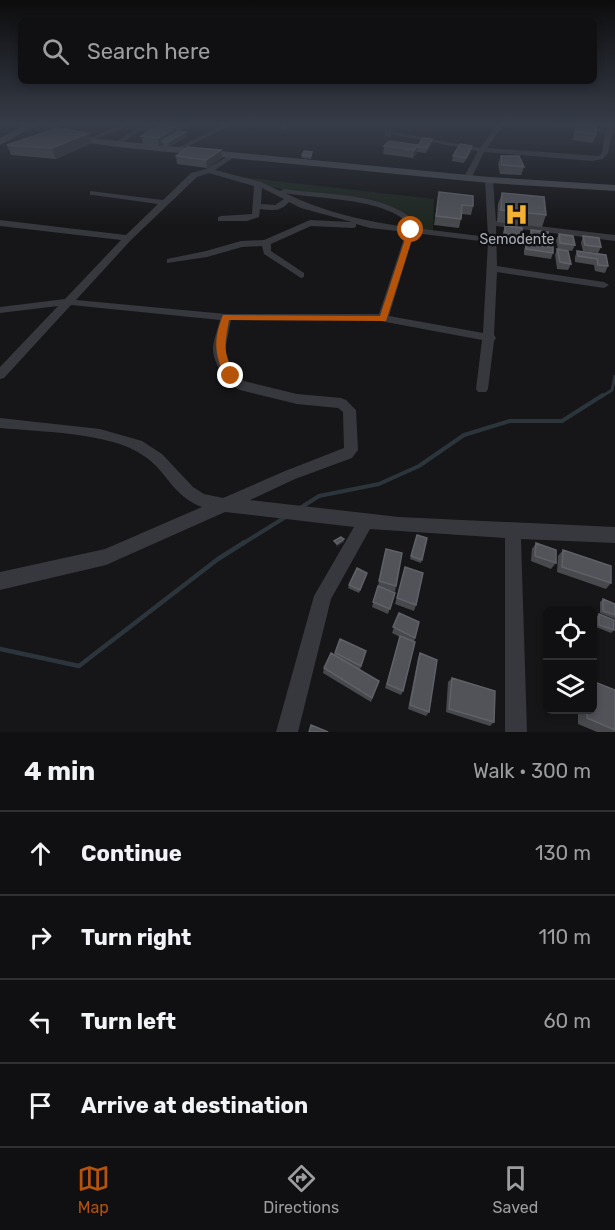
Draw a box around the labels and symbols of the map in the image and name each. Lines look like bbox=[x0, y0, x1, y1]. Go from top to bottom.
hospital icon: Semodente bbox=[504, 202, 530, 228]
route start bbox=[397, 216, 423, 242]
place label: Semodente bbox=[480, 231, 555, 248]
route end bbox=[217, 362, 243, 388]

